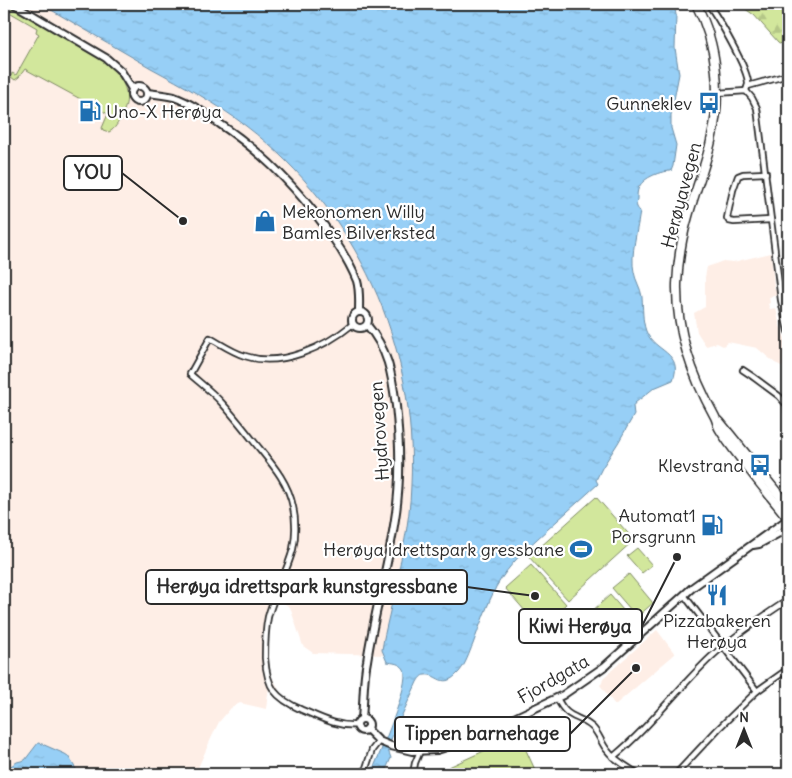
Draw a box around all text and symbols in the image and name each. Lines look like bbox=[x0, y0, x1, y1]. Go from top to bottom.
bus stop icon: Gunneklev bbox=[696, 90, 722, 116]
place label: Gunneklev bbox=[606, 92, 692, 115]
fuel station icon: Uno-X Herøya bbox=[77, 98, 103, 124]
place label: Uno-X Herøya bbox=[106, 100, 222, 123]
street label: Herøyavegen bbox=[656, 139, 706, 251]
callout: YOU bbox=[64, 156, 122, 190]
text: YOU bbox=[73, 160, 112, 184]
place label: Mekonomen Willy Bamles Bilverksted bbox=[282, 200, 436, 244]
shop icon: Mekonomen Willy Bamles Bilverksted bbox=[252, 208, 278, 234]
street label: Hydrovegen bbox=[364, 380, 394, 482]
bus stop icon: Klevstrand bbox=[747, 452, 773, 478]
place label: Klevstrand bbox=[658, 454, 744, 477]
place label: Automat1 Porsgrunn bbox=[611, 504, 696, 548]
fuel station icon: Automat1 Porsgrunn bbox=[699, 512, 725, 538]
sports icon: Herøya idrettspark gressbane bbox=[568, 536, 594, 562]
place label: Herøya idrettspark gressbane bbox=[323, 538, 564, 561]
callout: Herøya idrettspark kunstgressbane bbox=[146, 570, 467, 604]
text: Herøya idrettspark kunstgressbane bbox=[157, 574, 457, 598]
restaurant icon: Pizzabakeren Herøya bbox=[704, 582, 730, 608]
callout: Kiwi Herøya bbox=[519, 609, 642, 643]
place label: Pizzabakeren Herøya bbox=[663, 609, 771, 653]
text: Kiwi Herøya bbox=[528, 614, 632, 638]
street label: Fjordgata bbox=[513, 649, 593, 709]
north arrow bbox=[720, 706, 770, 756]
text: N bbox=[739, 708, 749, 726]
callout: Tippen barnehage bbox=[395, 717, 570, 751]
text: Tippen barnehage bbox=[405, 721, 559, 745]

